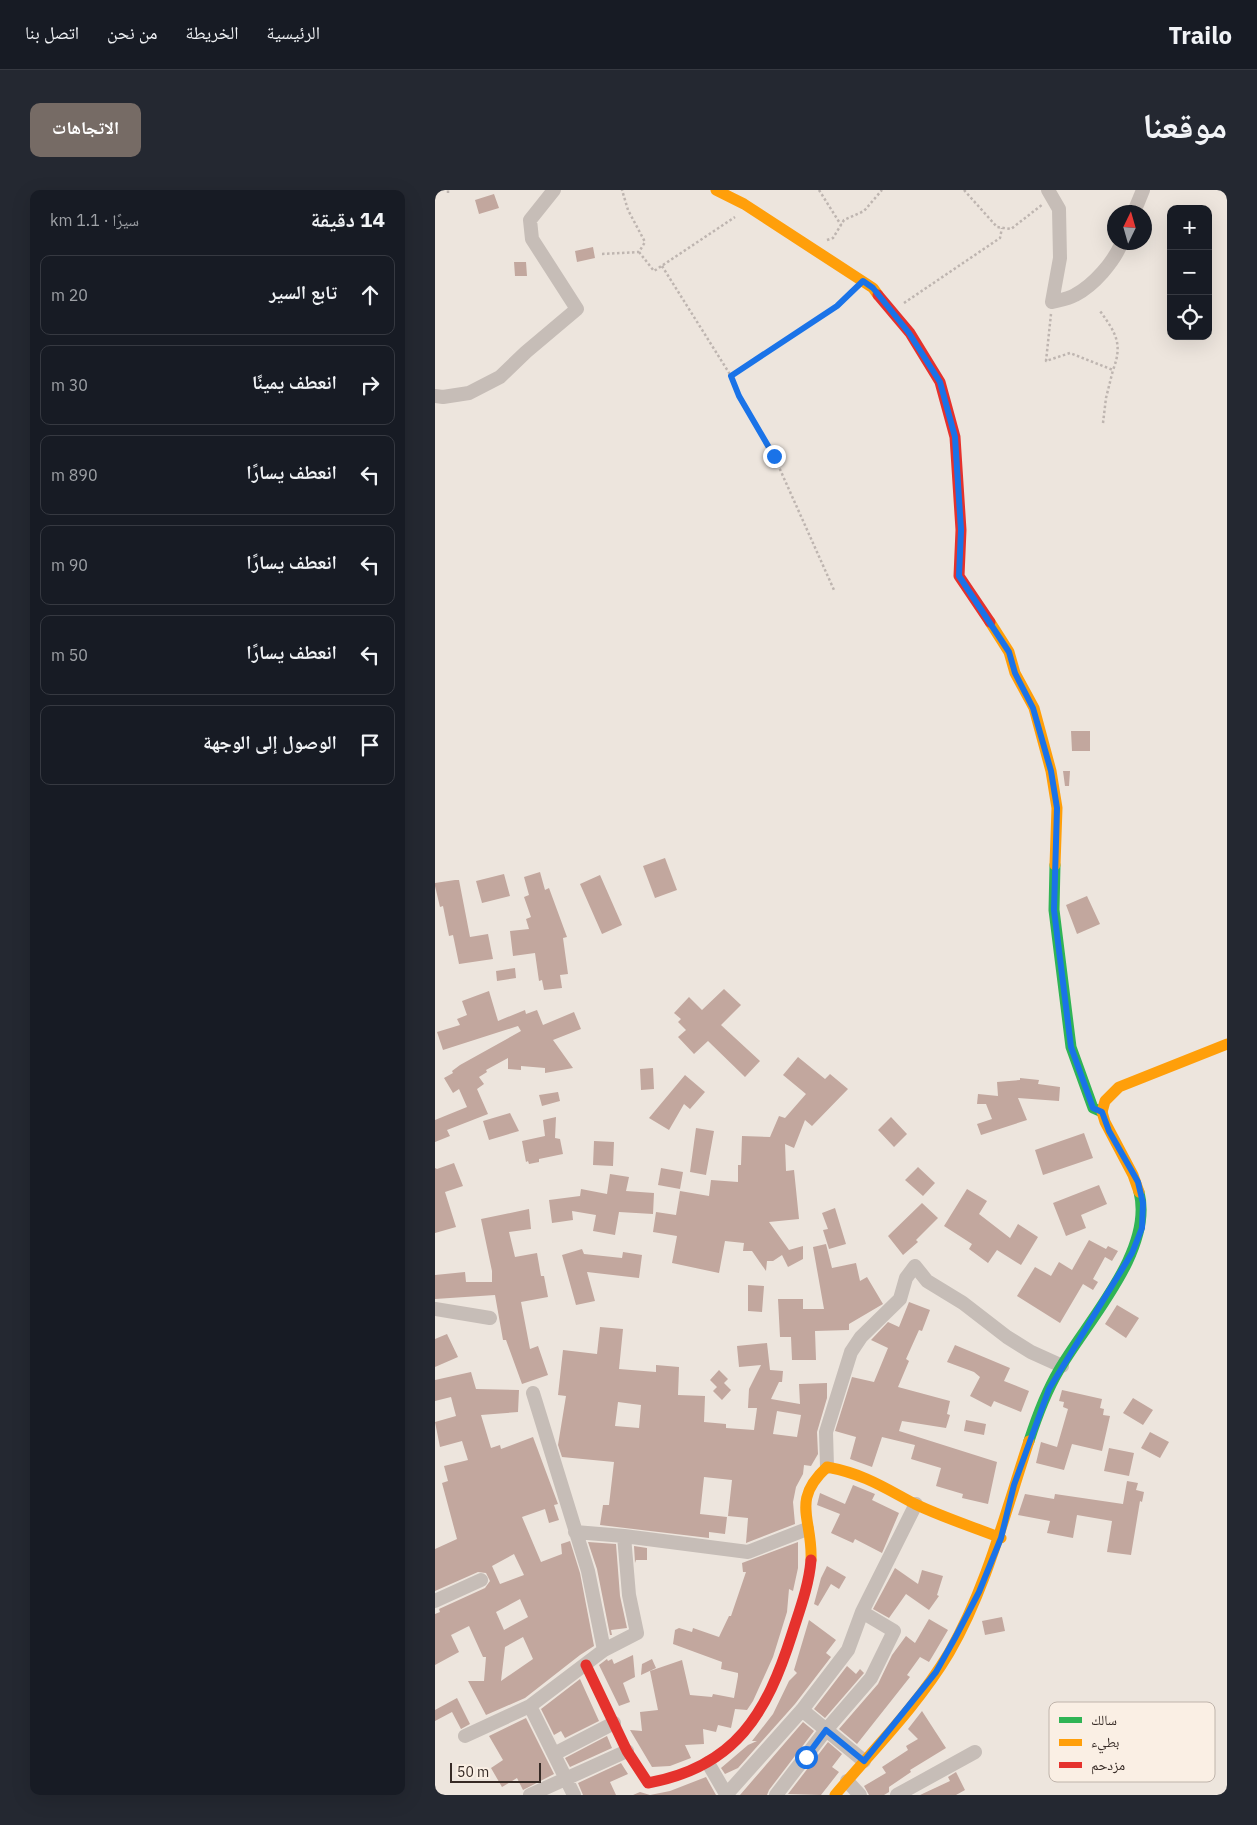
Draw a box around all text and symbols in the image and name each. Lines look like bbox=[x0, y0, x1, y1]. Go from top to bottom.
text: Trailo bbox=[1168, 19, 1232, 51]
text: اتصل بنا bbox=[25, 21, 79, 44]
text: من نحن bbox=[107, 21, 158, 44]
text: الخريطة bbox=[186, 21, 239, 44]
text: الرئيسية bbox=[267, 21, 320, 44]
text: موقعنا bbox=[1142, 102, 1227, 148]
button: الاتجاهات bbox=[30, 103, 141, 157]
text: 14 دقيقة bbox=[311, 205, 385, 233]
north arrow bbox=[1107, 205, 1152, 250]
map controls bbox=[1167, 205, 1212, 340]
button: + bbox=[1167, 205, 1212, 250]
text: سيرًا · 1.1 km bbox=[50, 210, 139, 230]
button: − bbox=[1167, 250, 1212, 295]
text: تابع السير bbox=[269, 280, 337, 304]
icon: ahead bbox=[356, 281, 384, 309]
text: 20 m bbox=[51, 285, 88, 305]
button: locate bbox=[1167, 295, 1212, 340]
text: انعطف يمينًا bbox=[252, 370, 337, 394]
icon: right bbox=[356, 371, 384, 399]
text: 30 m bbox=[51, 375, 88, 395]
route end bbox=[763, 445, 786, 468]
text: انعطف يسارًا bbox=[246, 460, 337, 484]
icon: left bbox=[356, 461, 384, 489]
text: 890 m bbox=[51, 465, 98, 485]
text: انعطف يسارًا bbox=[246, 550, 337, 574]
icon: left bbox=[356, 551, 384, 579]
text: 90 m bbox=[51, 555, 88, 575]
text: انعطف يسارًا bbox=[246, 640, 337, 664]
icon: left bbox=[356, 641, 384, 669]
text: 50 m bbox=[51, 645, 88, 665]
text: الوصول إلى الوجهة bbox=[203, 730, 337, 754]
icon: arrive bbox=[356, 731, 384, 759]
legend bbox=[1049, 1702, 1215, 1782]
text: سالك bbox=[1091, 1711, 1117, 1729]
text: بطيء bbox=[1091, 1733, 1120, 1754]
route start bbox=[795, 1746, 818, 1769]
text: مزدحم bbox=[1091, 1756, 1125, 1775]
scale bar bbox=[450, 1760, 541, 1783]
text: 50 m bbox=[457, 1763, 489, 1781]

